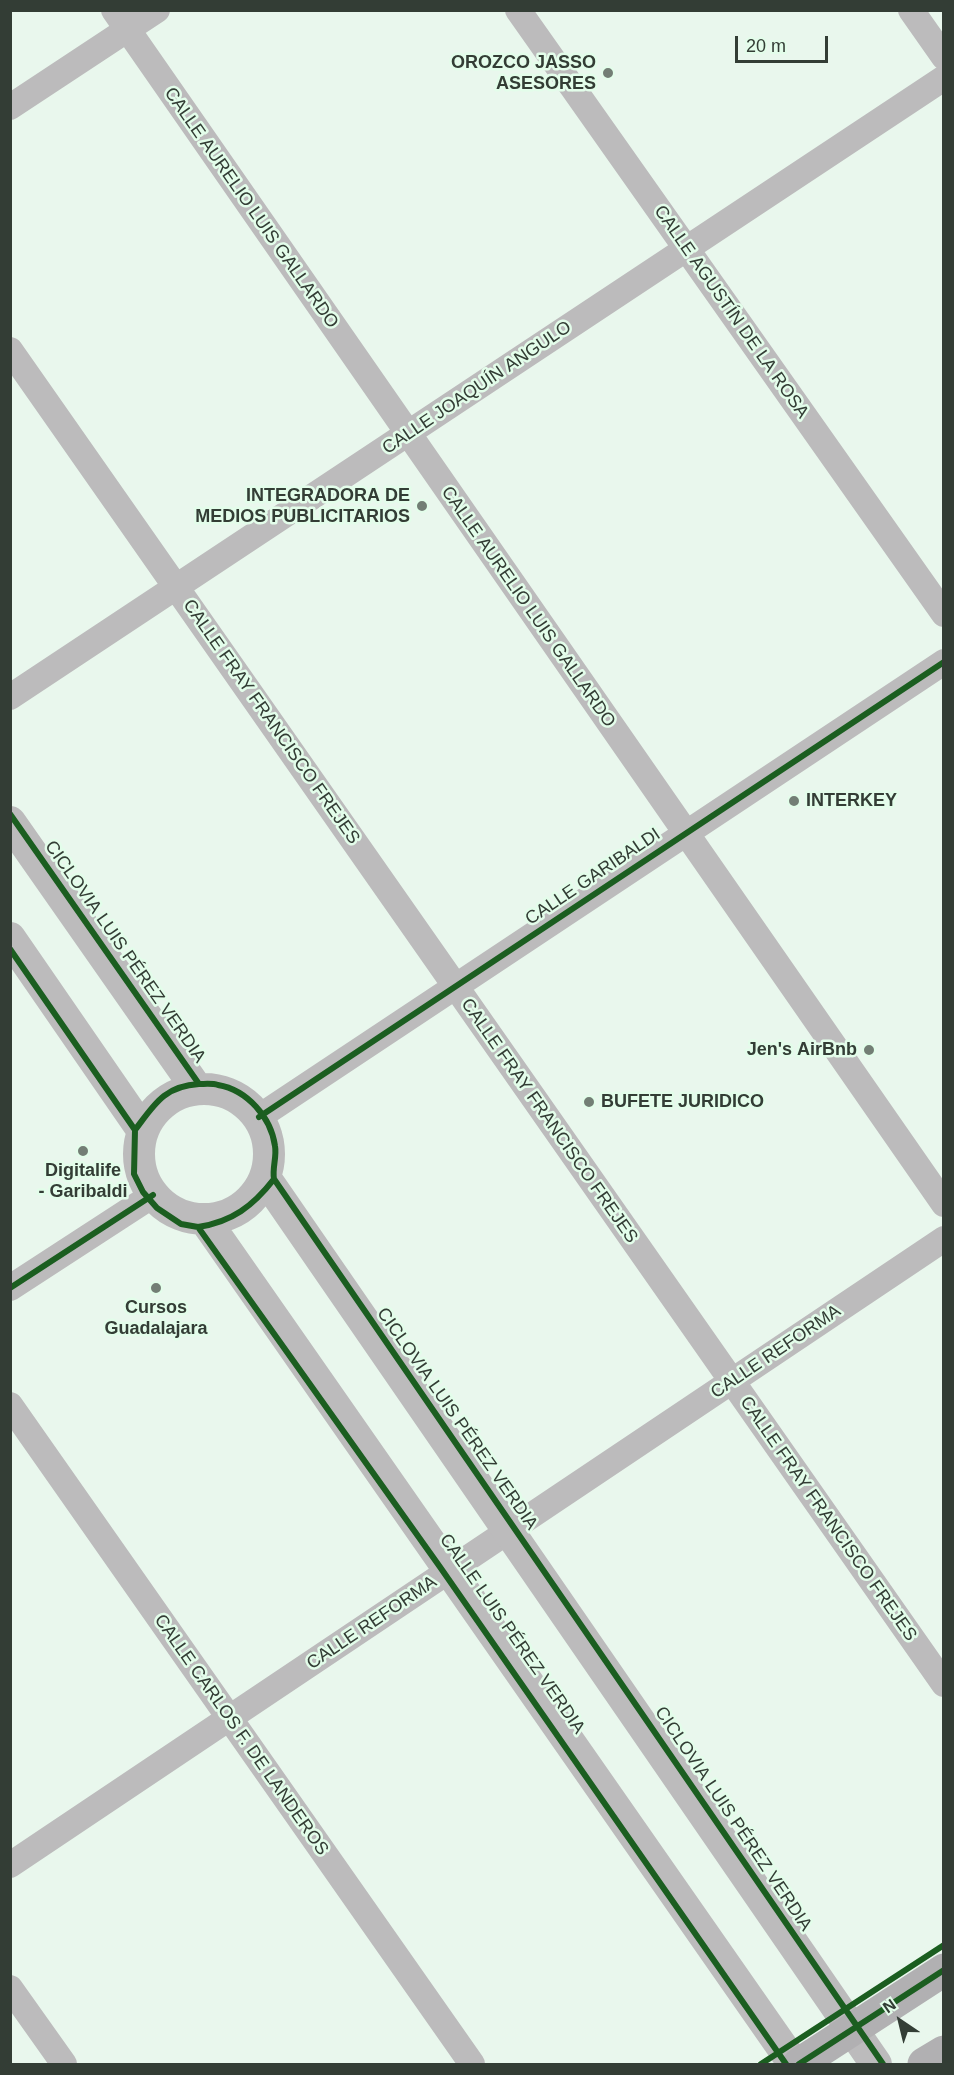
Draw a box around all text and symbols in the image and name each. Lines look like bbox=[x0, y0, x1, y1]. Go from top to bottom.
scale bar bbox=[738, 24, 831, 62]
text: 20 m bbox=[746, 36, 786, 56]
place label: OROZCO JASSO ASESORES bbox=[451, 52, 596, 94]
marker: OROZCO JASSO ASESORES bbox=[601, 66, 615, 80]
street label: CALLE AURELIO LUIS GALLARDO bbox=[159, 83, 343, 333]
street label: CALLE AGUSTÍN DE LA ROSA bbox=[649, 201, 813, 423]
street label: CALLE JOAQUÍN ANGULO bbox=[378, 317, 576, 459]
street label: CALLE AURELIO LUIS GALLARDO bbox=[436, 482, 620, 732]
place label: INTEGRADORA DE MEDIOS PUBLICITARIOS bbox=[195, 485, 410, 528]
marker: INTEGRADORA DE MEDIOS PUBLICITARIOS bbox=[415, 499, 429, 513]
street label: CALLE FRAY FRANCISCO FREJES bbox=[178, 596, 364, 848]
place label: INTERKEY bbox=[806, 790, 897, 812]
marker: INTERKEY bbox=[787, 794, 801, 808]
street label: CALLE GARIBALDI bbox=[521, 824, 665, 930]
street label: CICLOVIA LUIS PÉREZ VERDIA bbox=[40, 837, 210, 1067]
street label: CALLE FRAY FRANCISCO FREJES bbox=[456, 995, 642, 1247]
place label: Jen's AirBnb bbox=[747, 1039, 857, 1061]
marker: Jen's AirBnb bbox=[862, 1043, 876, 1057]
place label: BUFETE JURIDICO bbox=[601, 1091, 764, 1113]
marker: BUFETE JURIDICO bbox=[582, 1095, 596, 1109]
marker: Digitalife - Garibaldi bbox=[76, 1144, 90, 1158]
place label: Digitalife - Garibaldi bbox=[38, 1160, 128, 1202]
marker: Cursos Guadalajara bbox=[149, 1281, 163, 1295]
place label: Cursos Guadalajara bbox=[104, 1297, 208, 1340]
street label: CALLE REFORMA bbox=[707, 1301, 845, 1403]
street label: CICLOVIA LUIS PÉREZ VERDIA bbox=[372, 1304, 542, 1534]
street label: CALLE FRAY FRANCISCO FREJES bbox=[735, 1393, 921, 1645]
street label: CALLE LUIS PÉREZ VERDIA bbox=[435, 1530, 589, 1738]
street label: CALLE REFORMA bbox=[303, 1572, 441, 1674]
street label: CALLE CARLOS F. DE LANDEROS bbox=[149, 1610, 333, 1860]
street label: CICLOVIA LUIS PÉREZ VERDIA bbox=[650, 1703, 816, 1935]
north arrow bbox=[870, 1991, 930, 2051]
text: N bbox=[880, 1996, 899, 2016]

